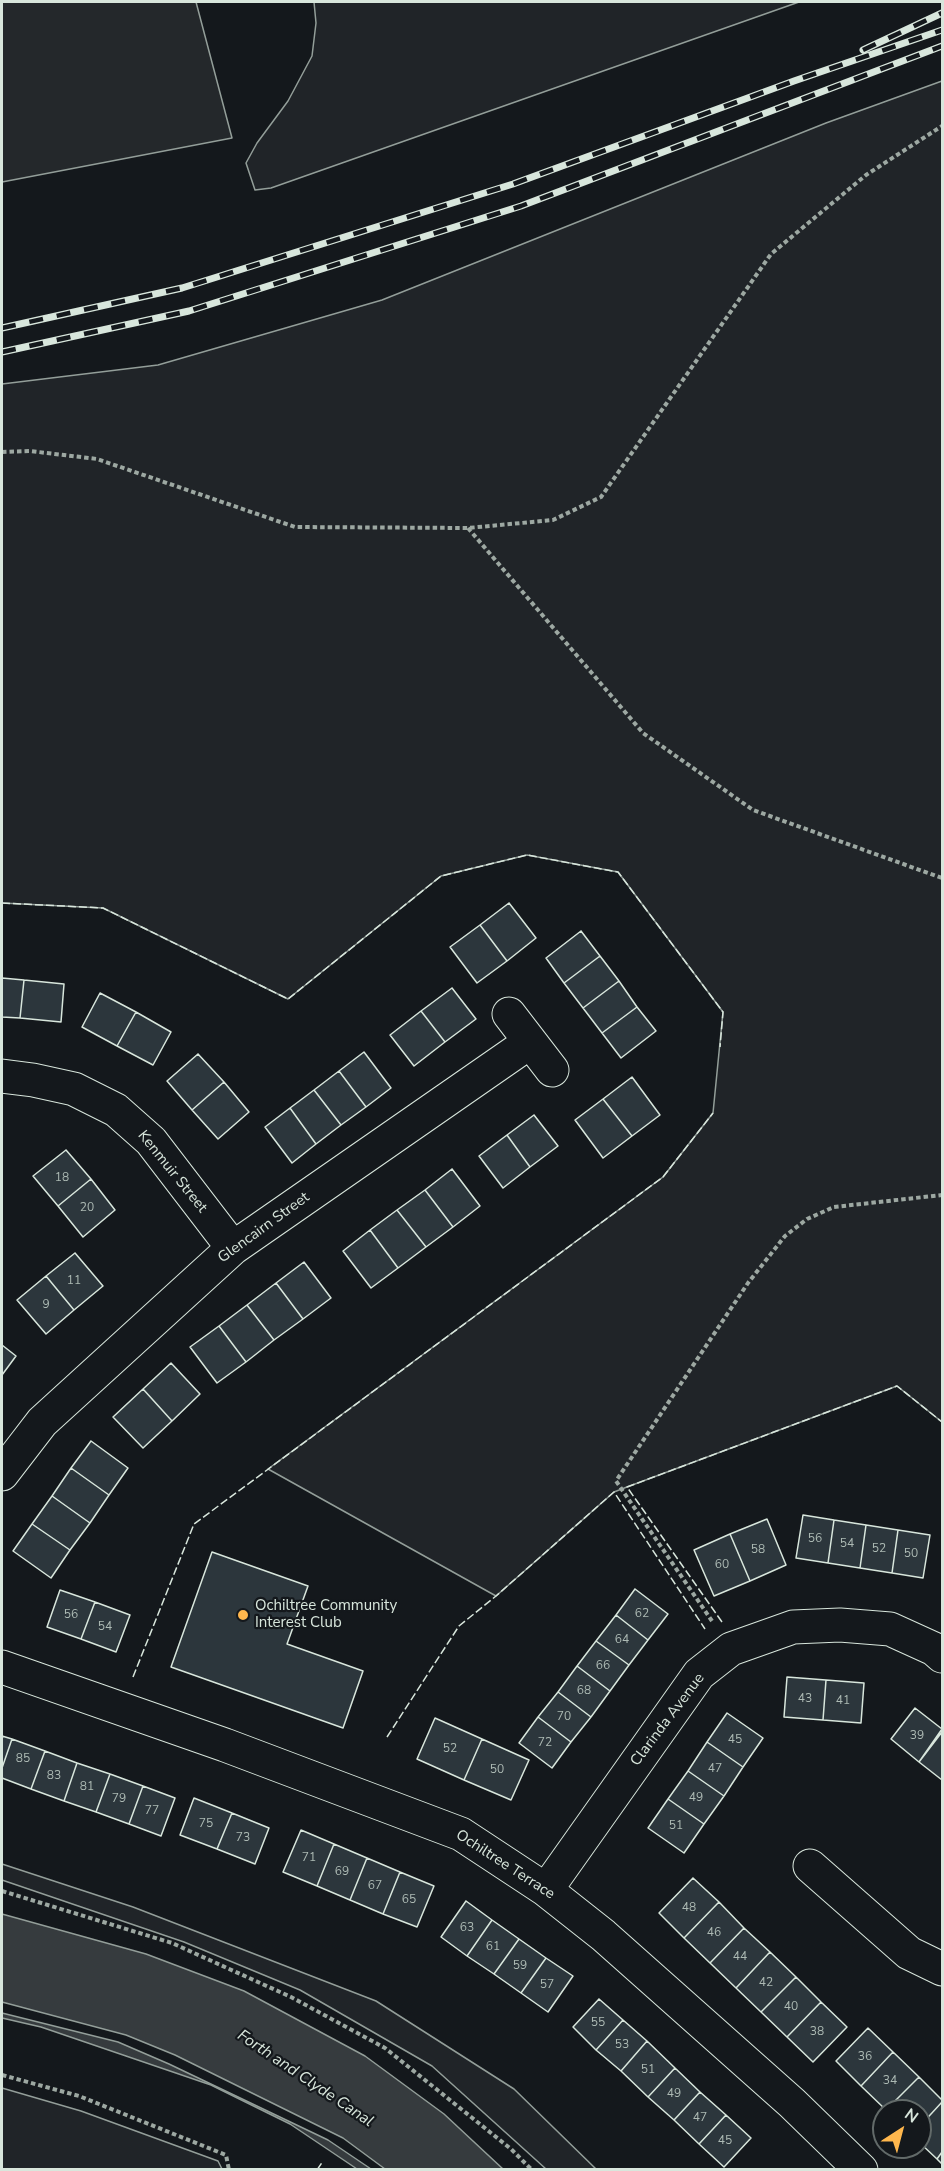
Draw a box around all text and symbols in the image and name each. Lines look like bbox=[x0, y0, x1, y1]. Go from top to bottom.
street label: Kenmuir Street bbox=[133, 1127, 211, 1217]
house number: 18 bbox=[55, 1171, 69, 1185]
street label: Glencairn Street bbox=[215, 1189, 313, 1267]
house number: 20 bbox=[80, 1201, 94, 1215]
house number: 11 bbox=[67, 1274, 81, 1288]
house number: 9 bbox=[42, 1298, 50, 1312]
house number: 56 bbox=[808, 1532, 822, 1546]
house number: 54 bbox=[840, 1537, 854, 1551]
house number: 52 bbox=[872, 1542, 886, 1556]
house number: 58 bbox=[751, 1543, 765, 1557]
house number: 50 bbox=[904, 1547, 918, 1561]
house number: 60 bbox=[715, 1558, 729, 1572]
place label: Ochiltree Community Interest Club bbox=[255, 1597, 397, 1632]
house number: 62 bbox=[635, 1607, 649, 1621]
house number: 56 bbox=[64, 1608, 78, 1622]
marker: Ochiltree Community Interest Club bbox=[236, 1608, 250, 1622]
house number: 54 bbox=[98, 1620, 112, 1634]
house number: 64 bbox=[615, 1633, 629, 1647]
house number: 66 bbox=[596, 1659, 610, 1673]
street label: Clarinda Avenue bbox=[627, 1670, 709, 1770]
house number: 68 bbox=[577, 1684, 591, 1698]
house number: 43 bbox=[798, 1692, 812, 1706]
house number: 41 bbox=[836, 1694, 850, 1708]
house number: 70 bbox=[557, 1710, 571, 1724]
house number: 39 bbox=[910, 1729, 924, 1743]
house number: 45 bbox=[728, 1733, 742, 1747]
house number: 72 bbox=[538, 1736, 552, 1750]
house number: 52 bbox=[443, 1742, 457, 1756]
house number: 85 bbox=[16, 1752, 30, 1766]
house number: 47 bbox=[708, 1762, 722, 1776]
house number: 50 bbox=[490, 1763, 504, 1777]
house number: 83 bbox=[47, 1769, 61, 1783]
house number: 81 bbox=[80, 1780, 94, 1794]
house number: 49 bbox=[689, 1791, 703, 1805]
house number: 79 bbox=[112, 1792, 126, 1806]
house number: 77 bbox=[145, 1804, 159, 1818]
house number: 75 bbox=[199, 1817, 213, 1831]
house number: 51 bbox=[669, 1819, 683, 1833]
street label: Ochiltree Terrace bbox=[452, 1826, 558, 1904]
house number: 73 bbox=[236, 1831, 250, 1845]
house number: 71 bbox=[302, 1851, 316, 1865]
house number: 69 bbox=[335, 1865, 349, 1879]
house number: 67 bbox=[368, 1879, 382, 1893]
house number: 65 bbox=[402, 1893, 416, 1907]
house number: 48 bbox=[682, 1901, 696, 1915]
house number: 63 bbox=[460, 1921, 474, 1935]
house number: 46 bbox=[707, 1926, 721, 1940]
house number: 61 bbox=[486, 1940, 500, 1954]
house number: 44 bbox=[733, 1950, 747, 1964]
house number: 59 bbox=[513, 1959, 527, 1973]
house number: 42 bbox=[759, 1976, 773, 1990]
house number: 57 bbox=[540, 1978, 554, 1992]
house number: 40 bbox=[784, 2000, 798, 2014]
house number: 55 bbox=[591, 2016, 605, 2030]
house number: 38 bbox=[810, 2025, 824, 2039]
water label: Forth and Clyde Canal bbox=[233, 2026, 377, 2132]
house number: 53 bbox=[615, 2038, 629, 2052]
house number: 36 bbox=[858, 2050, 872, 2064]
house number: 51 bbox=[641, 2063, 655, 2077]
house number: 34 bbox=[883, 2074, 897, 2088]
house number: 49 bbox=[667, 2087, 681, 2101]
north arrow bbox=[872, 2099, 932, 2159]
text: N bbox=[900, 2104, 923, 2128]
house number: 47 bbox=[693, 2111, 707, 2125]
house number: 45 bbox=[718, 2134, 732, 2148]

